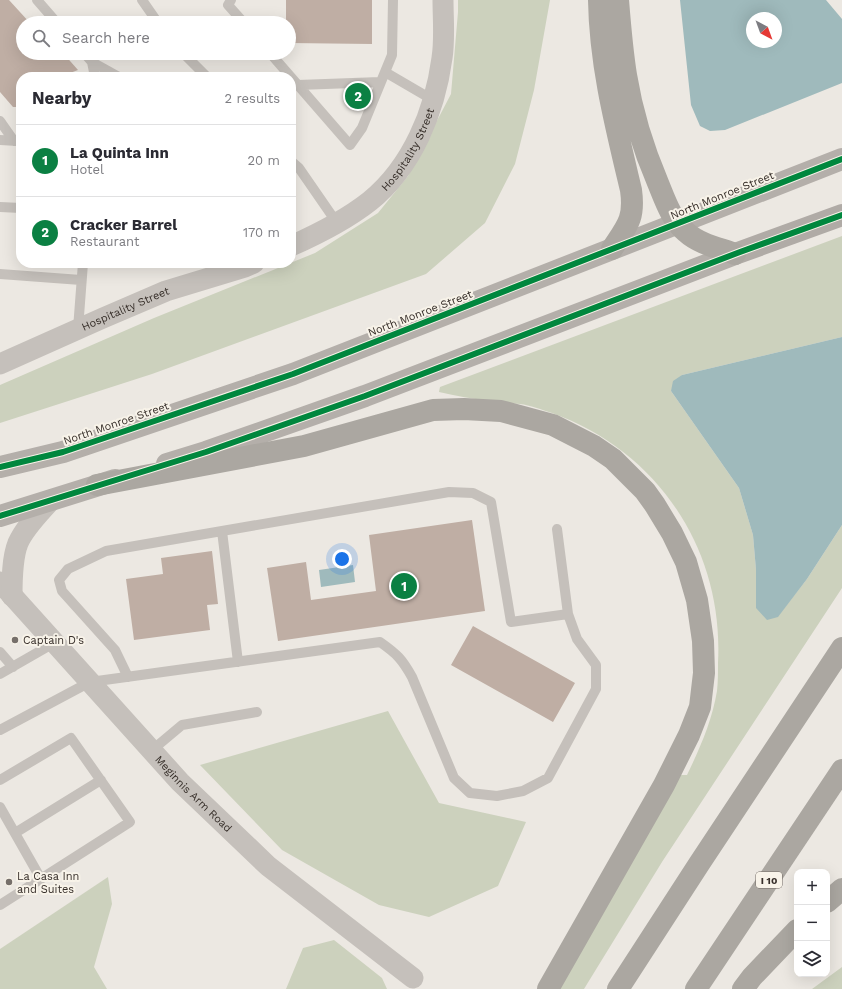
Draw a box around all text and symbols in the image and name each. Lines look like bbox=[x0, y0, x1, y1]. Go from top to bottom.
north arrow bbox=[746, 12, 782, 48]
search box bbox=[16, 16, 296, 60]
icon: search bbox=[30, 27, 52, 49]
text: Search here bbox=[62, 29, 150, 47]
pin: 2 bbox=[345, 81, 371, 111]
text: Nearby bbox=[32, 88, 91, 108]
text: 2 results bbox=[225, 91, 280, 106]
street label: Hospitality Street bbox=[379, 106, 437, 194]
text: La Quinta Inn bbox=[70, 144, 169, 162]
text: 1 bbox=[42, 153, 48, 168]
text: 20 m bbox=[248, 153, 280, 168]
text: Hotel bbox=[70, 162, 104, 177]
street label: North Monroe Street bbox=[668, 169, 776, 222]
text: Cracker Barrel bbox=[70, 216, 177, 234]
text: 2 bbox=[41, 225, 49, 240]
text: 170 m bbox=[243, 225, 280, 240]
text: Restaurant bbox=[70, 234, 140, 249]
street label: Hospitality Street bbox=[80, 284, 171, 334]
street label: North Monroe Street bbox=[366, 287, 475, 339]
street label: North Monroe Street bbox=[62, 399, 171, 448]
your location bbox=[332, 549, 352, 569]
pin: 1 bbox=[391, 571, 417, 601]
place label: Captain D's bbox=[23, 634, 84, 647]
marker: Captain D's bbox=[10, 635, 20, 645]
street label: Meginnis Arm Road bbox=[152, 753, 234, 835]
map controls bbox=[794, 869, 830, 977]
button: + bbox=[794, 869, 830, 905]
place label: La Casa Inn and Suites bbox=[17, 870, 79, 896]
road number: I 10 bbox=[756, 872, 782, 888]
marker: La Casa Inn and Suites bbox=[4, 877, 14, 887]
button: − bbox=[794, 905, 830, 941]
button: layers bbox=[794, 941, 830, 977]

